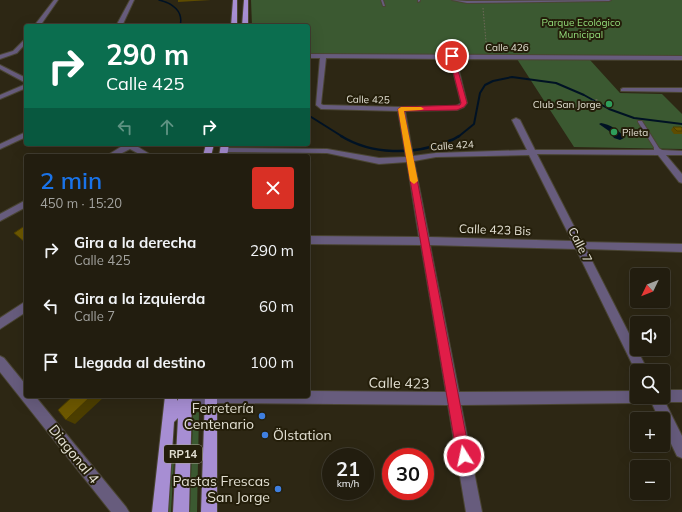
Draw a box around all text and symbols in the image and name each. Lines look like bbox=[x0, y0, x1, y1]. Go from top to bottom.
park label: Parque Ecológico Municipal bbox=[541, 16, 621, 41]
text: 290 m bbox=[106, 37, 189, 72]
pin bbox=[435, 39, 469, 73]
icon: right bbox=[40, 40, 92, 92]
street label: Calle 426 bbox=[485, 41, 529, 54]
icon: arrive bbox=[441, 45, 463, 67]
text: Calle 425 bbox=[106, 72, 184, 95]
street label: Calle 425 bbox=[346, 93, 390, 106]
place label: Club San Jorge bbox=[533, 98, 601, 111]
marker: Club San Jorge bbox=[604, 99, 614, 109]
icon: left bbox=[114, 116, 136, 138]
icon: ahead bbox=[156, 116, 178, 138]
icon: right bbox=[198, 116, 220, 138]
place label: Pileta bbox=[622, 126, 648, 139]
marker: Pileta bbox=[609, 127, 619, 137]
street label: Calle 424 bbox=[430, 137, 474, 154]
text: 2 min bbox=[40, 165, 102, 195]
button: close bbox=[252, 167, 294, 209]
text: 450 m · 15:20 bbox=[40, 195, 122, 211]
street label: Calle 423 Bis bbox=[459, 221, 531, 238]
street label: Calle 7 bbox=[565, 225, 596, 265]
text: Gira a la derecha bbox=[74, 233, 196, 252]
icon: right bbox=[40, 239, 62, 261]
text: 290 m bbox=[250, 241, 294, 260]
text: Calle 425 bbox=[74, 252, 131, 268]
north arrow bbox=[630, 268, 670, 308]
map controls bbox=[630, 268, 670, 500]
text: Gira a la izquierda bbox=[74, 289, 205, 308]
icon: left bbox=[40, 295, 62, 317]
text: 60 m bbox=[259, 297, 294, 316]
text: Calle 7 bbox=[74, 308, 115, 324]
button: sound bbox=[630, 316, 670, 356]
icon: arrive bbox=[40, 351, 62, 373]
text: Llegada al destino bbox=[74, 353, 206, 372]
text: 100 m bbox=[250, 353, 294, 372]
button: search bbox=[630, 364, 670, 404]
street label: Calle 423 bbox=[368, 373, 430, 393]
place label: Ferretería Centenario bbox=[184, 399, 254, 433]
marker: Ferretería Centenario bbox=[257, 411, 267, 421]
button: + bbox=[630, 412, 670, 452]
street label: Diagonal 4 bbox=[45, 421, 104, 488]
place label: Ölstation bbox=[273, 426, 332, 444]
marker: Ölstation bbox=[260, 430, 270, 440]
position arrow bbox=[443, 435, 485, 477]
road number: RP14 bbox=[164, 445, 202, 463]
speed limit sign: 30 bbox=[382, 448, 434, 500]
text: 21 bbox=[336, 456, 360, 481]
button: − bbox=[630, 460, 670, 500]
place label: Pastas Frescas San Jorge bbox=[173, 472, 270, 506]
text: km/h bbox=[337, 477, 359, 490]
marker: Pastas Frescas San Jorge bbox=[273, 484, 283, 494]

